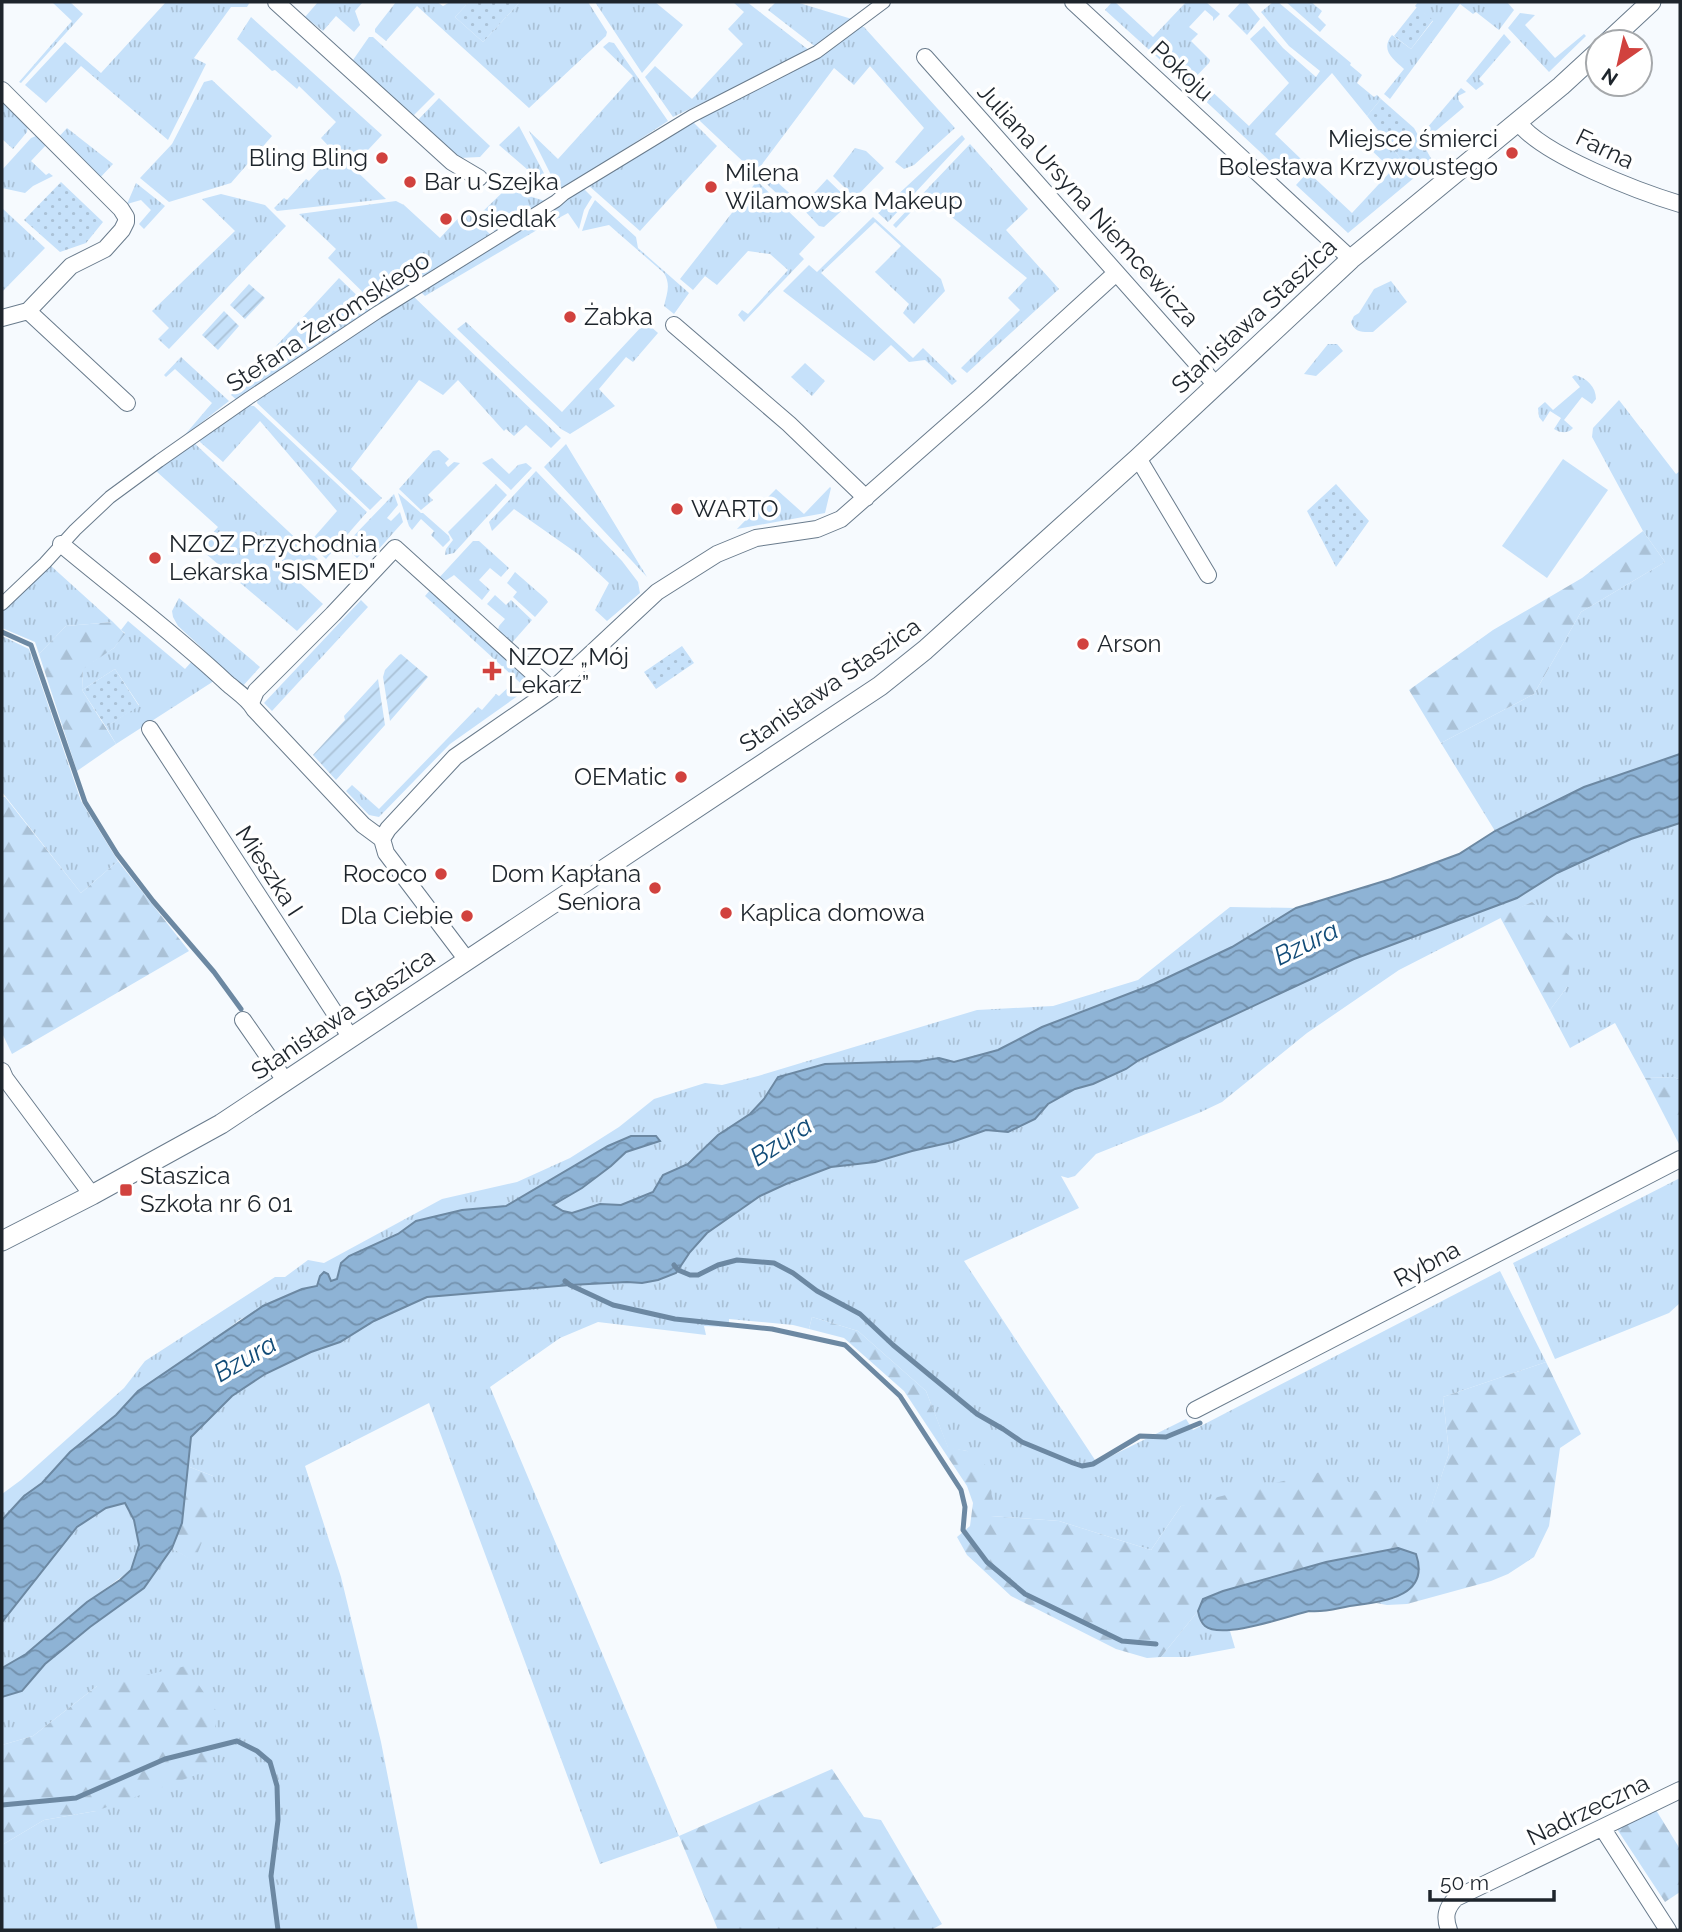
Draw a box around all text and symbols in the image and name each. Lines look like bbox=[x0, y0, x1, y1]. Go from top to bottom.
north arrow bbox=[1584, 28, 1654, 98]
street label: Pokoju bbox=[1145, 34, 1220, 107]
text: N bbox=[1597, 64, 1622, 90]
street label: Juliana Ursyna Niemcewicza bbox=[971, 77, 1205, 332]
street label: Farna bbox=[1571, 122, 1639, 175]
place label: Miejsce śmierci Bolesława Krzywoustego bbox=[1219, 124, 1498, 181]
place label: Bling Bling bbox=[249, 143, 368, 172]
marker: Miejsce śmierci Bolesława Krzywoustego bbox=[1504, 145, 1520, 161]
marker: Bling Bling bbox=[374, 150, 390, 166]
place label: Milena Wilamowska Makeup bbox=[725, 158, 963, 215]
place label: Bar u Szejka bbox=[424, 167, 559, 196]
marker: Bar u Szejka bbox=[402, 174, 418, 190]
marker: Milena Wilamowska Makeup bbox=[703, 179, 719, 195]
place label: Osiedlak bbox=[460, 204, 556, 233]
marker: Osiedlak bbox=[438, 211, 454, 227]
street label: Stanisława Staszica bbox=[1165, 232, 1342, 399]
street label: Stefana Żeromskiego bbox=[221, 245, 435, 398]
place label: Żabka bbox=[584, 302, 653, 331]
marker: Żabka bbox=[562, 309, 578, 325]
place label: WARTO bbox=[691, 494, 778, 523]
marker: WARTO bbox=[669, 501, 685, 517]
place label: NZOZ Przychodnia Lekarska "SISMED" bbox=[169, 529, 377, 586]
marker: NZOZ Przychodnia Lekarska "SISMED" bbox=[147, 550, 163, 566]
street label: Stanisława Staszica bbox=[733, 611, 926, 758]
place label: Arson bbox=[1097, 629, 1162, 658]
marker: Arson bbox=[1075, 636, 1091, 652]
place label: NZOZ „Mój Lekarz” bbox=[508, 642, 629, 699]
marker: NZOZ „Mój Lekarz” bbox=[482, 661, 502, 681]
place label: OEMatic bbox=[574, 762, 667, 791]
marker: OEMatic bbox=[673, 769, 689, 785]
street label: Mieszka I bbox=[230, 820, 309, 921]
place label: Rococo bbox=[343, 859, 427, 888]
place label: Dom Kapłana Seniora bbox=[491, 859, 641, 916]
marker: Rococo bbox=[433, 866, 449, 882]
marker: Dom Kapłana Seniora bbox=[647, 880, 663, 896]
place label: Kaplica domowa bbox=[740, 898, 925, 927]
place label: Dla Ciebie bbox=[340, 901, 453, 930]
marker: Kaplica domowa bbox=[718, 905, 734, 921]
marker: Dla Ciebie bbox=[459, 908, 475, 924]
water label: Bzura bbox=[1269, 915, 1343, 971]
street label: Stanisława Staszica bbox=[246, 942, 440, 1086]
water label: Bzura bbox=[744, 1110, 818, 1172]
place label: Staszica Szkoła nr 6 01 bbox=[140, 1161, 292, 1218]
marker: Staszica Szkoła nr 6 01 bbox=[118, 1182, 134, 1198]
street label: Rybna bbox=[1389, 1234, 1465, 1293]
water label: Bzura bbox=[208, 1328, 282, 1388]
street label: Nadrzeczna bbox=[1522, 1767, 1654, 1852]
scale bar bbox=[1430, 1858, 1554, 1902]
text: 50 m bbox=[1440, 1870, 1489, 1895]

